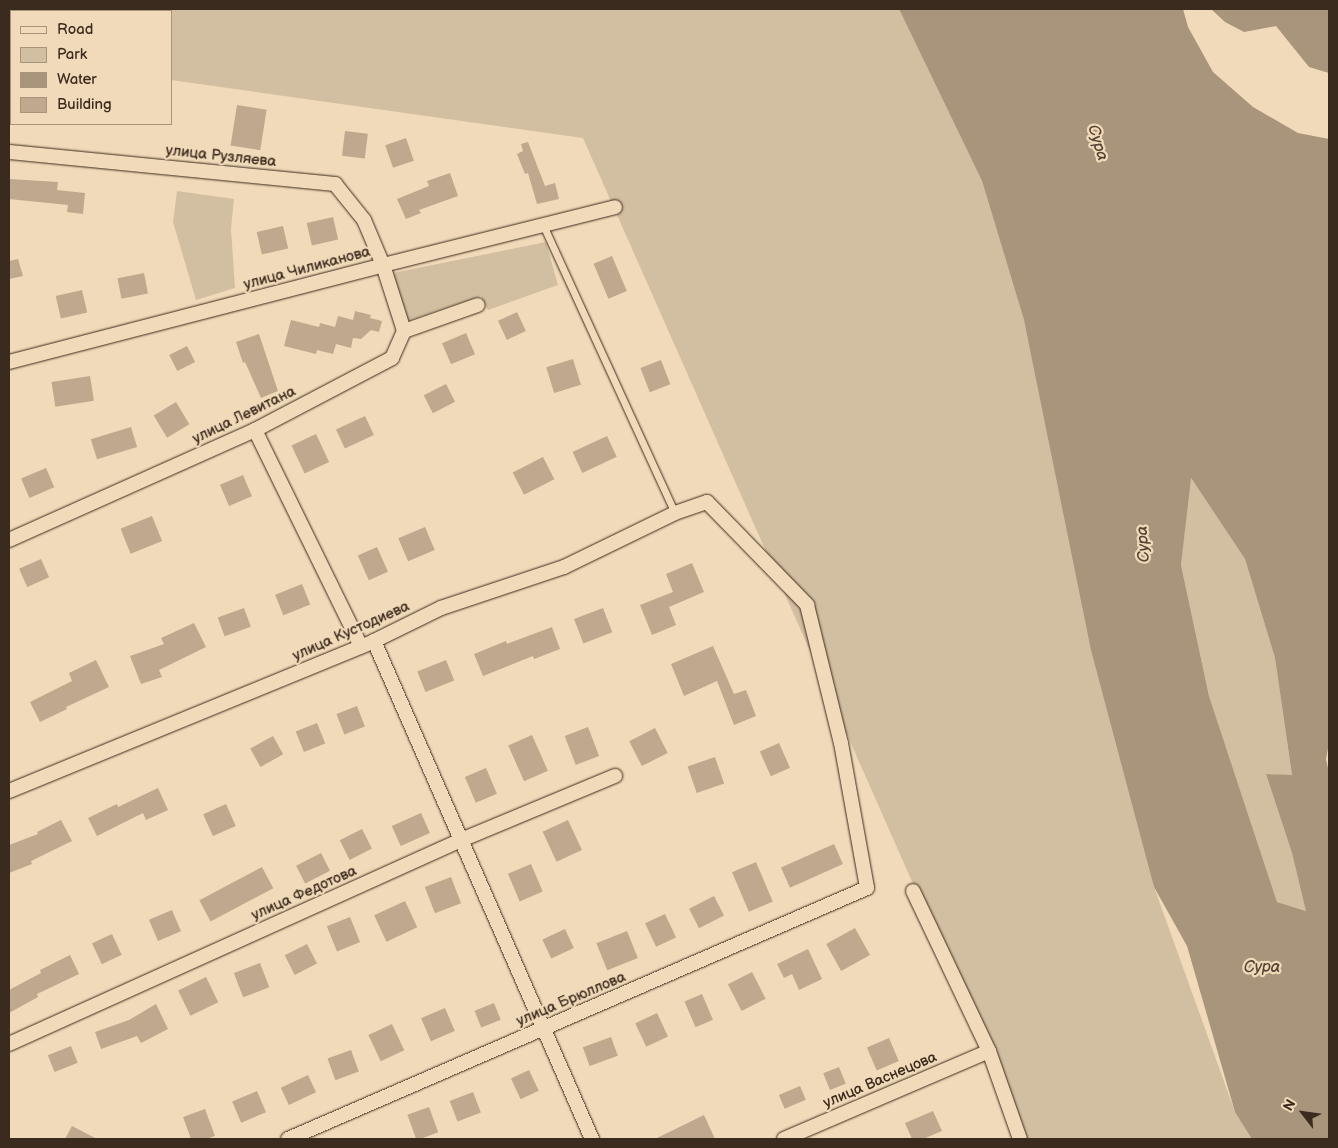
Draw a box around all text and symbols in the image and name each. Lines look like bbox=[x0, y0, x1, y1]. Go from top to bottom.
legend bbox=[10, 10, 172, 125]
text: Road bbox=[57, 20, 93, 39]
text: Park bbox=[57, 45, 87, 64]
text: Water bbox=[57, 70, 97, 89]
text: Building bbox=[57, 95, 112, 114]
water label: Сура bbox=[1082, 123, 1112, 163]
street label: улица Рузляева bbox=[165, 141, 277, 171]
street label: улица Чиликанова bbox=[242, 242, 372, 294]
street label: улица Левитана bbox=[189, 382, 299, 448]
water label: Сура bbox=[1133, 525, 1155, 563]
street label: улица Кустодиева bbox=[290, 597, 412, 665]
street label: улица Федотова bbox=[249, 862, 359, 924]
water label: Сура bbox=[1244, 958, 1280, 978]
street label: улица Брюллова bbox=[514, 968, 628, 1030]
street label: улица Васнецова bbox=[821, 1048, 939, 1112]
north arrow bbox=[1278, 1088, 1328, 1138]
text: N bbox=[1280, 1096, 1300, 1114]

